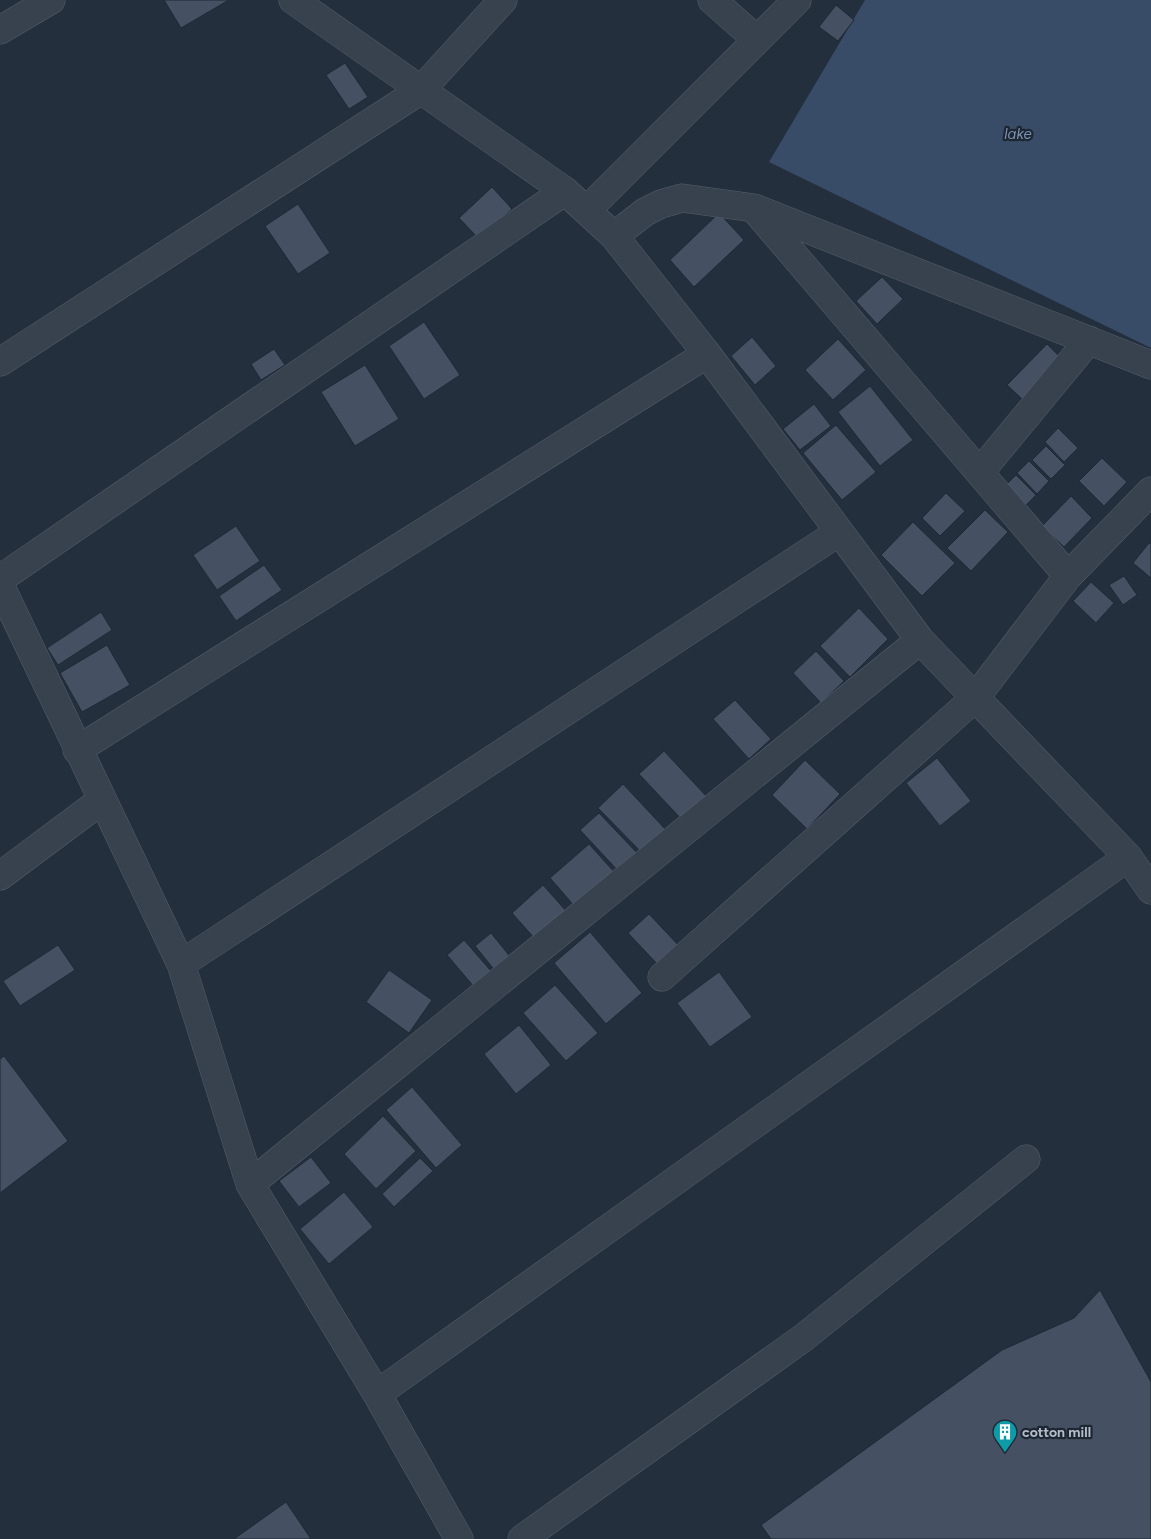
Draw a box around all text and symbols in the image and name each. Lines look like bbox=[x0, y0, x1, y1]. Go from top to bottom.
water label: lake bbox=[1004, 125, 1032, 143]
building icon: cotton mill bbox=[992, 1419, 1018, 1453]
place label: cotton mill bbox=[1022, 1424, 1091, 1441]

